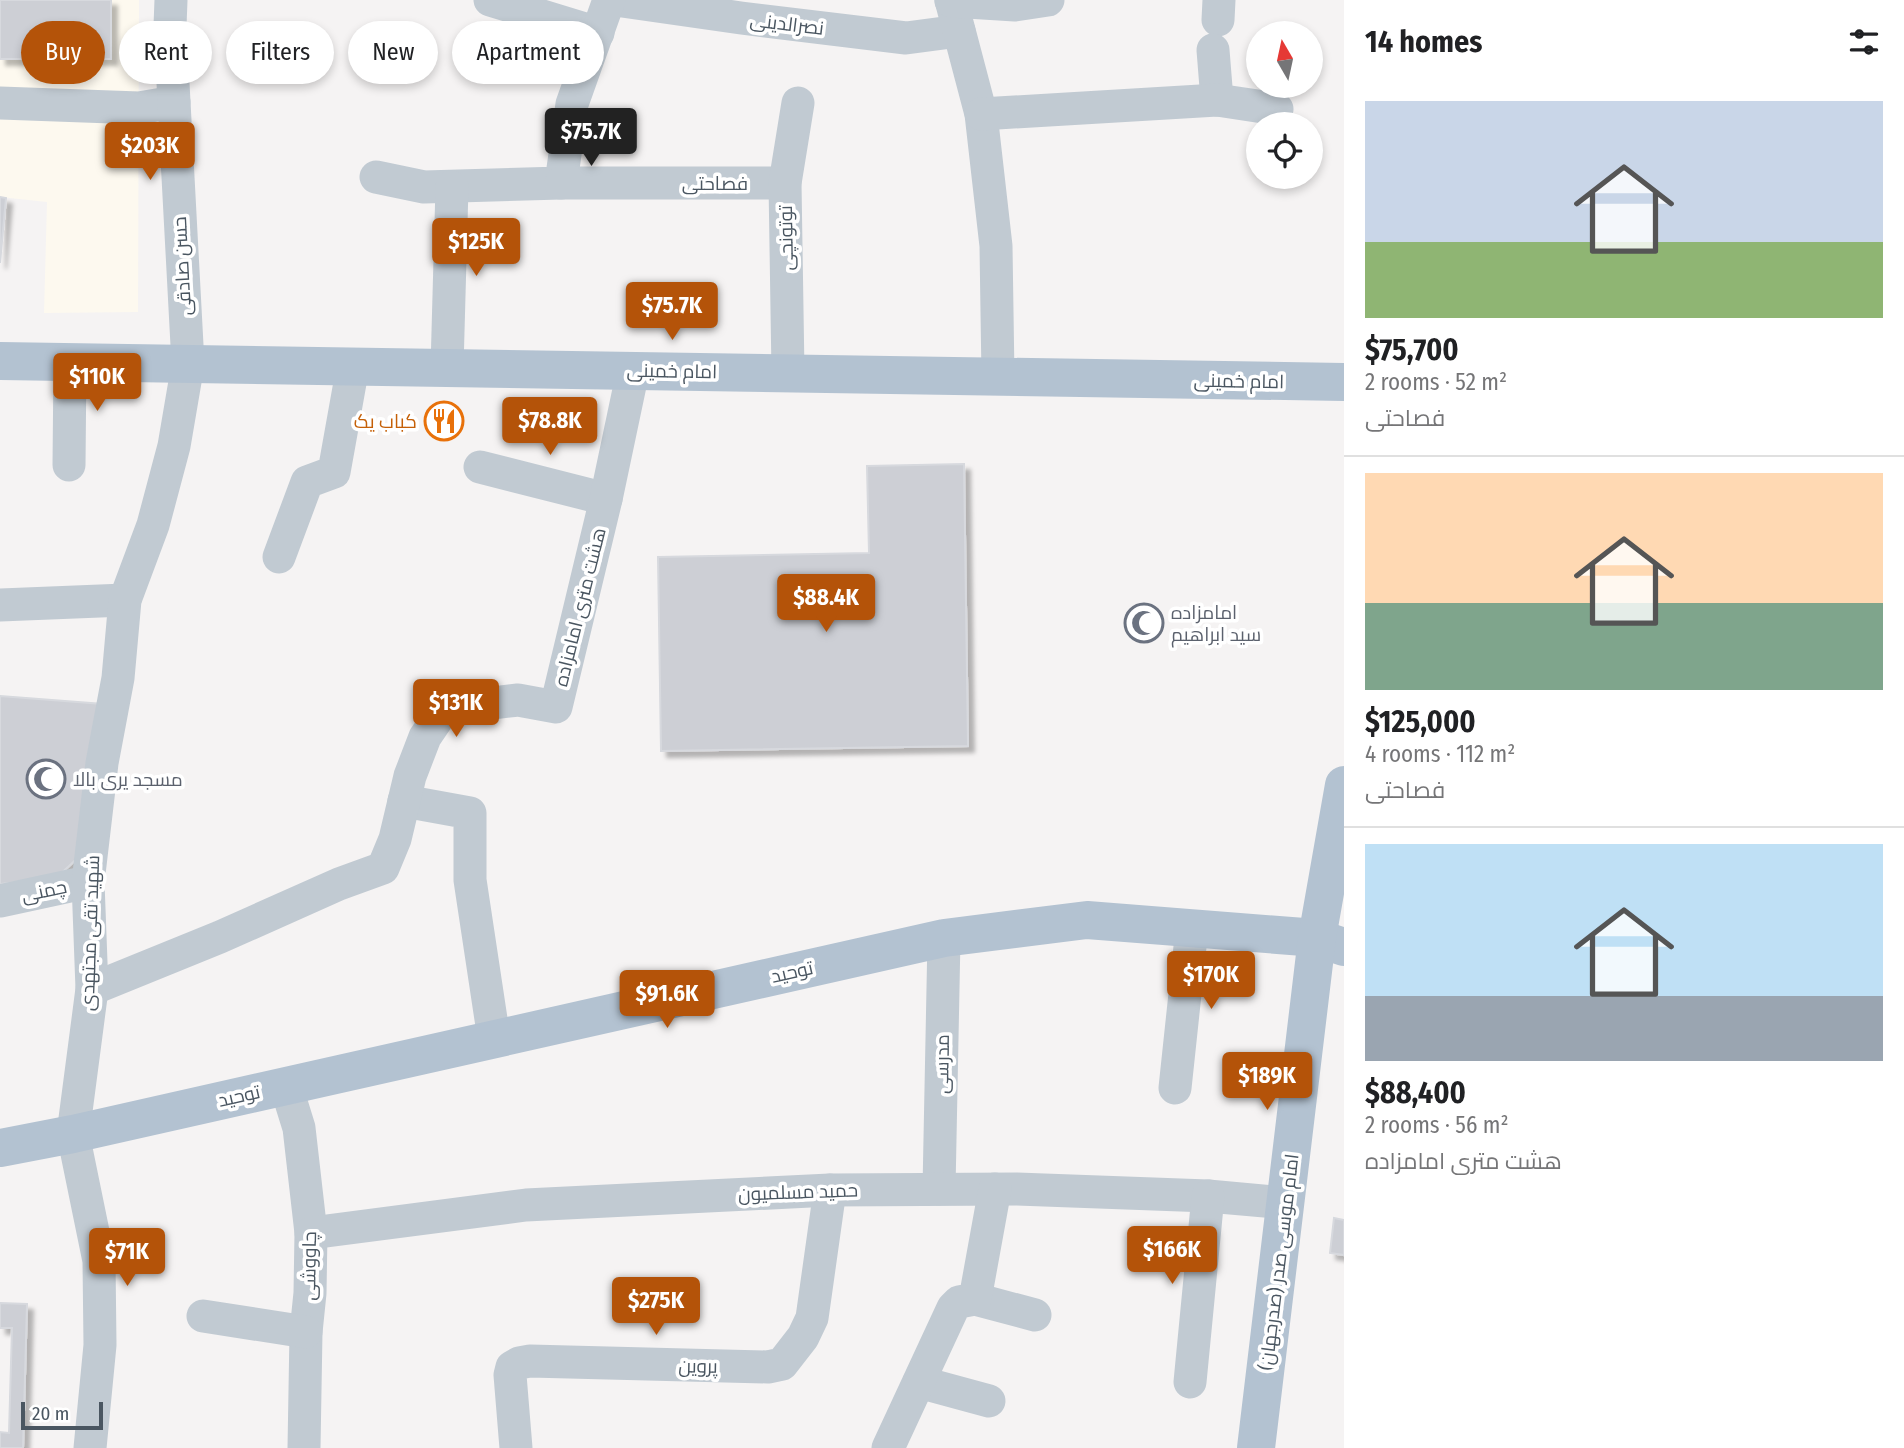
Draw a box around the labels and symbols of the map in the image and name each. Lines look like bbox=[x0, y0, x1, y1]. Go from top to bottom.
street label: نصرالدینی bbox=[749, 8, 825, 40]
north arrow bbox=[1246, 21, 1323, 98]
pin: $75.7K bbox=[534, 108, 648, 168]
pin: $203K bbox=[101, 122, 199, 182]
street label: فصاحتی bbox=[682, 172, 748, 195]
street label: توتونچی bbox=[774, 205, 799, 271]
street label: حسن صادقی bbox=[168, 216, 196, 316]
pin: $125K bbox=[427, 218, 525, 278]
pin: $75.7K bbox=[615, 282, 729, 342]
pin: $110K bbox=[48, 354, 146, 413]
street label: امام خمینی bbox=[626, 359, 718, 385]
street label: امام خمینی bbox=[1193, 369, 1285, 395]
pin: $78.8K bbox=[493, 398, 607, 457]
restaurant icon: کباب یک bbox=[423, 400, 465, 442]
place label: کباب یک bbox=[354, 410, 417, 433]
street label: هشت متری امامزاده bbox=[549, 525, 611, 689]
pin: $88.4K bbox=[769, 574, 883, 634]
place label: امامزاده سید ابراهیم bbox=[1171, 601, 1261, 648]
mosque icon: امامزاده سید ابراهیم bbox=[1123, 602, 1165, 644]
pin: $131K bbox=[407, 680, 505, 739]
mosque icon: مسجد یری بالا bbox=[25, 758, 67, 800]
place label: مسجد یری بالا bbox=[73, 768, 183, 791]
street label: شهید تقی مجتهدی bbox=[76, 855, 104, 1011]
street label: چمنی bbox=[19, 875, 69, 908]
pin: $170K bbox=[1162, 951, 1260, 1011]
street label: توحید bbox=[769, 956, 815, 988]
pin: $91.6K bbox=[610, 970, 724, 1030]
street label: مدرسی bbox=[930, 1034, 954, 1094]
pin: $189K bbox=[1218, 1052, 1316, 1112]
street label: توحید bbox=[216, 1080, 262, 1112]
street label: (صدرجهان) امام موسی صدر bbox=[1254, 1152, 1306, 1372]
street label: حمید مسلمیون bbox=[738, 1178, 858, 1206]
pin: $166K bbox=[1123, 1226, 1221, 1286]
pin: $71K bbox=[86, 1228, 168, 1288]
street label: چاووشی bbox=[297, 1231, 322, 1301]
pin: $275K bbox=[607, 1278, 705, 1337]
street label: پروین bbox=[678, 1354, 718, 1379]
scale bar bbox=[21, 1399, 103, 1431]

